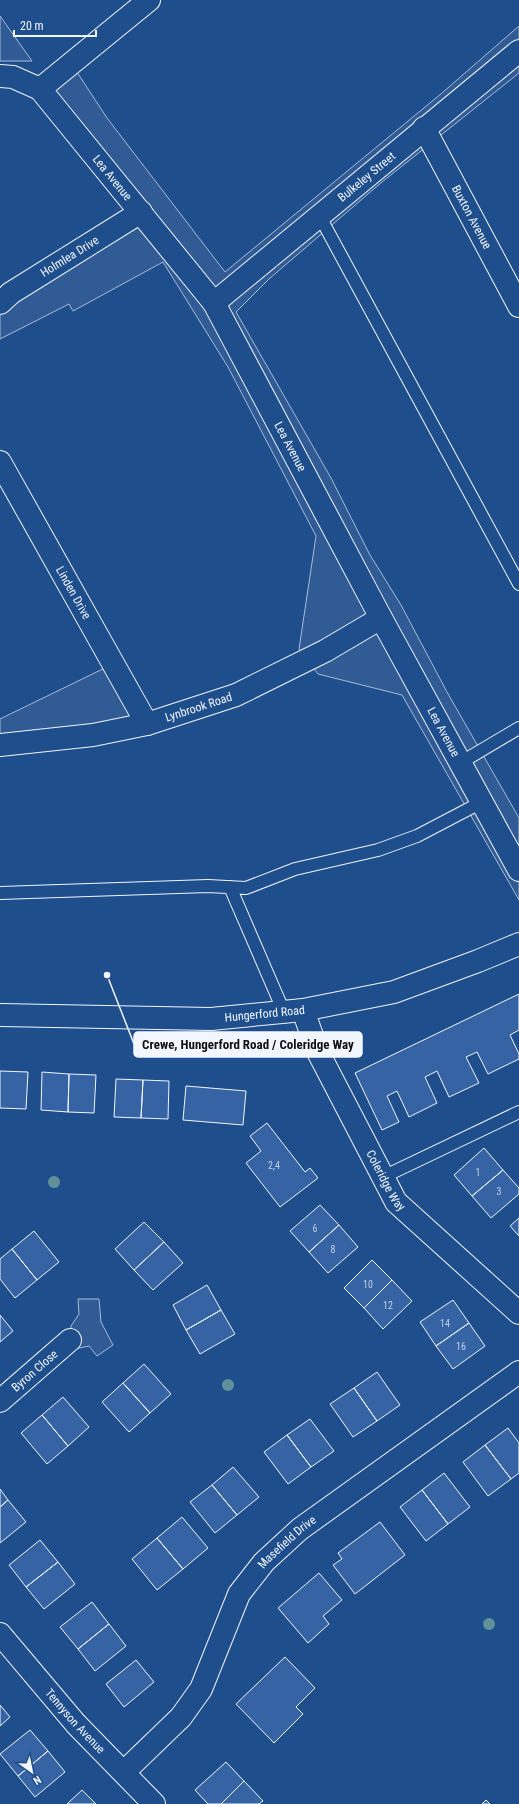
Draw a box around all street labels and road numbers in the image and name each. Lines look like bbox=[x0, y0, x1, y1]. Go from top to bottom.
street label: Bulkeley Street bbox=[335, 149, 399, 205]
street label: Lea Avenue bbox=[90, 152, 135, 204]
street label: Buxton Avenue bbox=[449, 183, 494, 252]
street label: Holmlea Drive bbox=[38, 233, 102, 280]
street label: Lea Avenue bbox=[271, 419, 309, 474]
street label: Linden Drive bbox=[53, 564, 94, 622]
street label: Lynbrook Road bbox=[163, 690, 234, 725]
street label: Lea Avenue bbox=[424, 705, 463, 760]
street label: Hungerford Road bbox=[224, 1003, 306, 1025]
street label: Coleridge Way bbox=[363, 1148, 408, 1214]
street label: Byron Close bbox=[9, 1347, 61, 1395]
street label: Masefield Drive bbox=[255, 1513, 319, 1571]
street label: Tennyson Avenue bbox=[42, 1686, 108, 1757]

